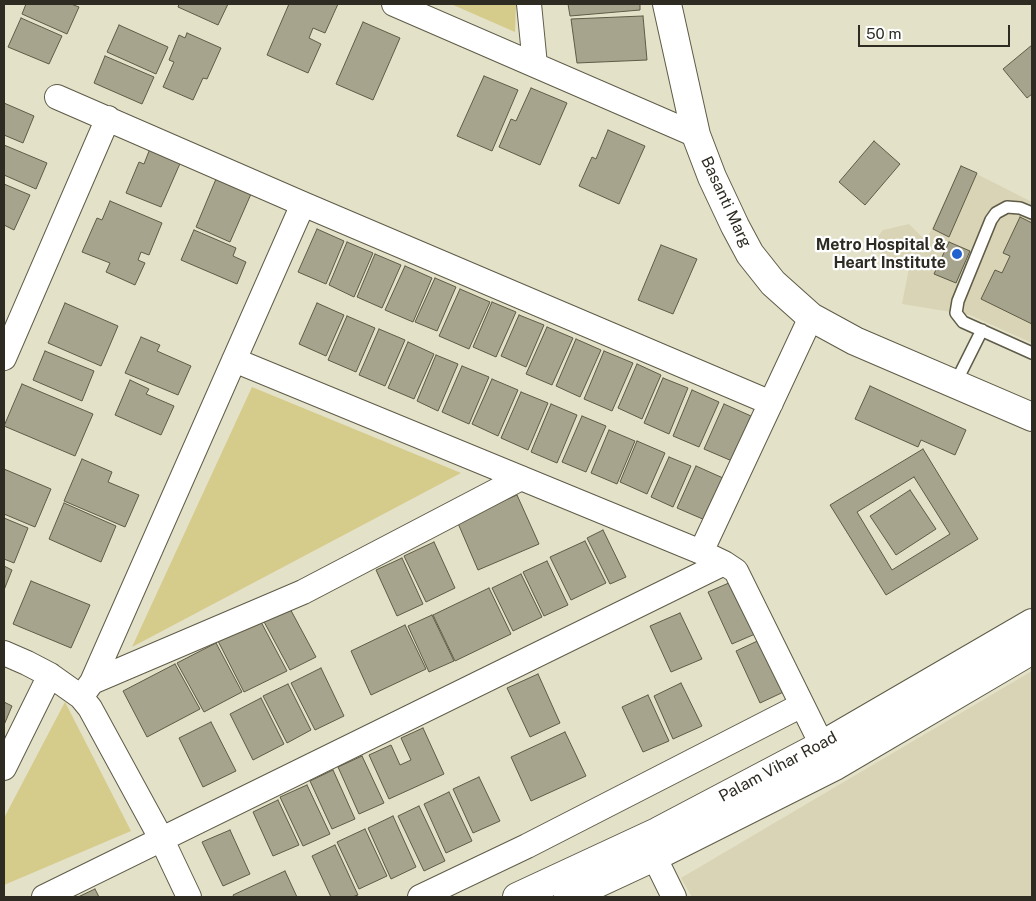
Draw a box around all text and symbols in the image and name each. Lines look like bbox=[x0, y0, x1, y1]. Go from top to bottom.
scale bar bbox=[861, 15, 1014, 47]
text: 50 m bbox=[866, 25, 901, 42]
street label: Basanti Marg bbox=[697, 153, 755, 251]
place label: Metro Hospital & Heart Institute bbox=[816, 235, 946, 273]
marker: Metro Hospital & Heart Institute bbox=[950, 247, 964, 261]
street label: Palam Vihar Road bbox=[716, 728, 840, 806]

